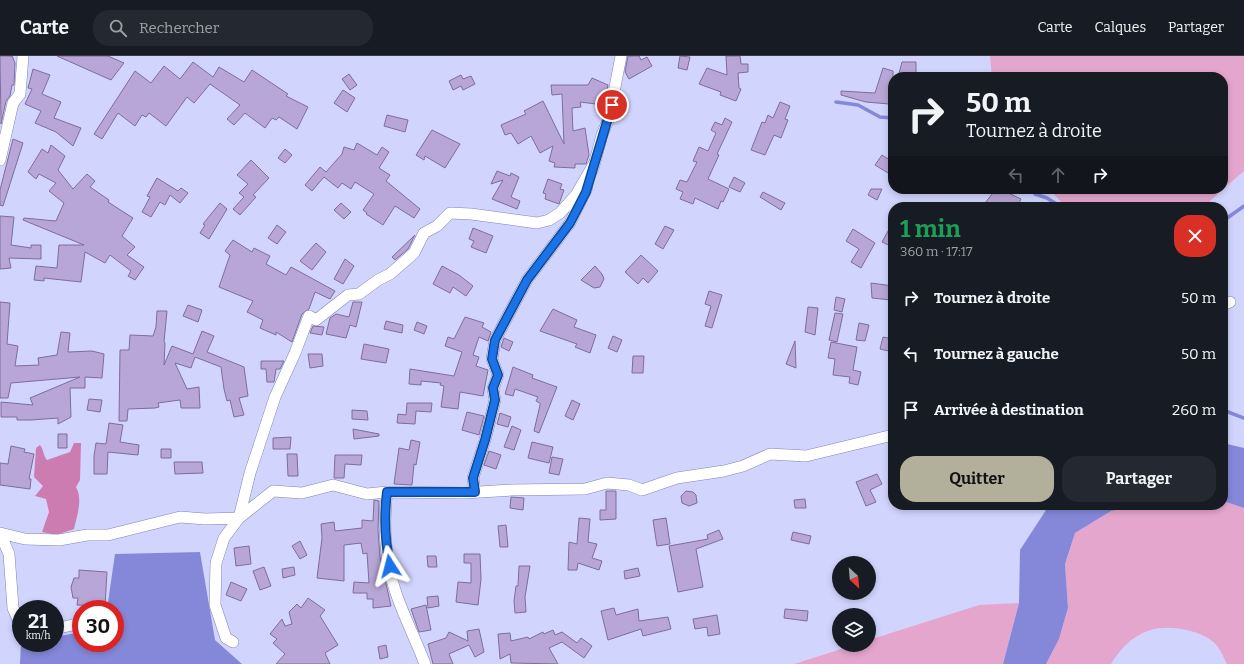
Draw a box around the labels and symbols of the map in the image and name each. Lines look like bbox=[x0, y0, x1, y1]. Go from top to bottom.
pin bbox=[595, 88, 629, 122]
position arrow bbox=[369, 545, 411, 587]
north arrow bbox=[832, 556, 876, 600]
speed limit sign: 30 bbox=[72, 600, 124, 652]

